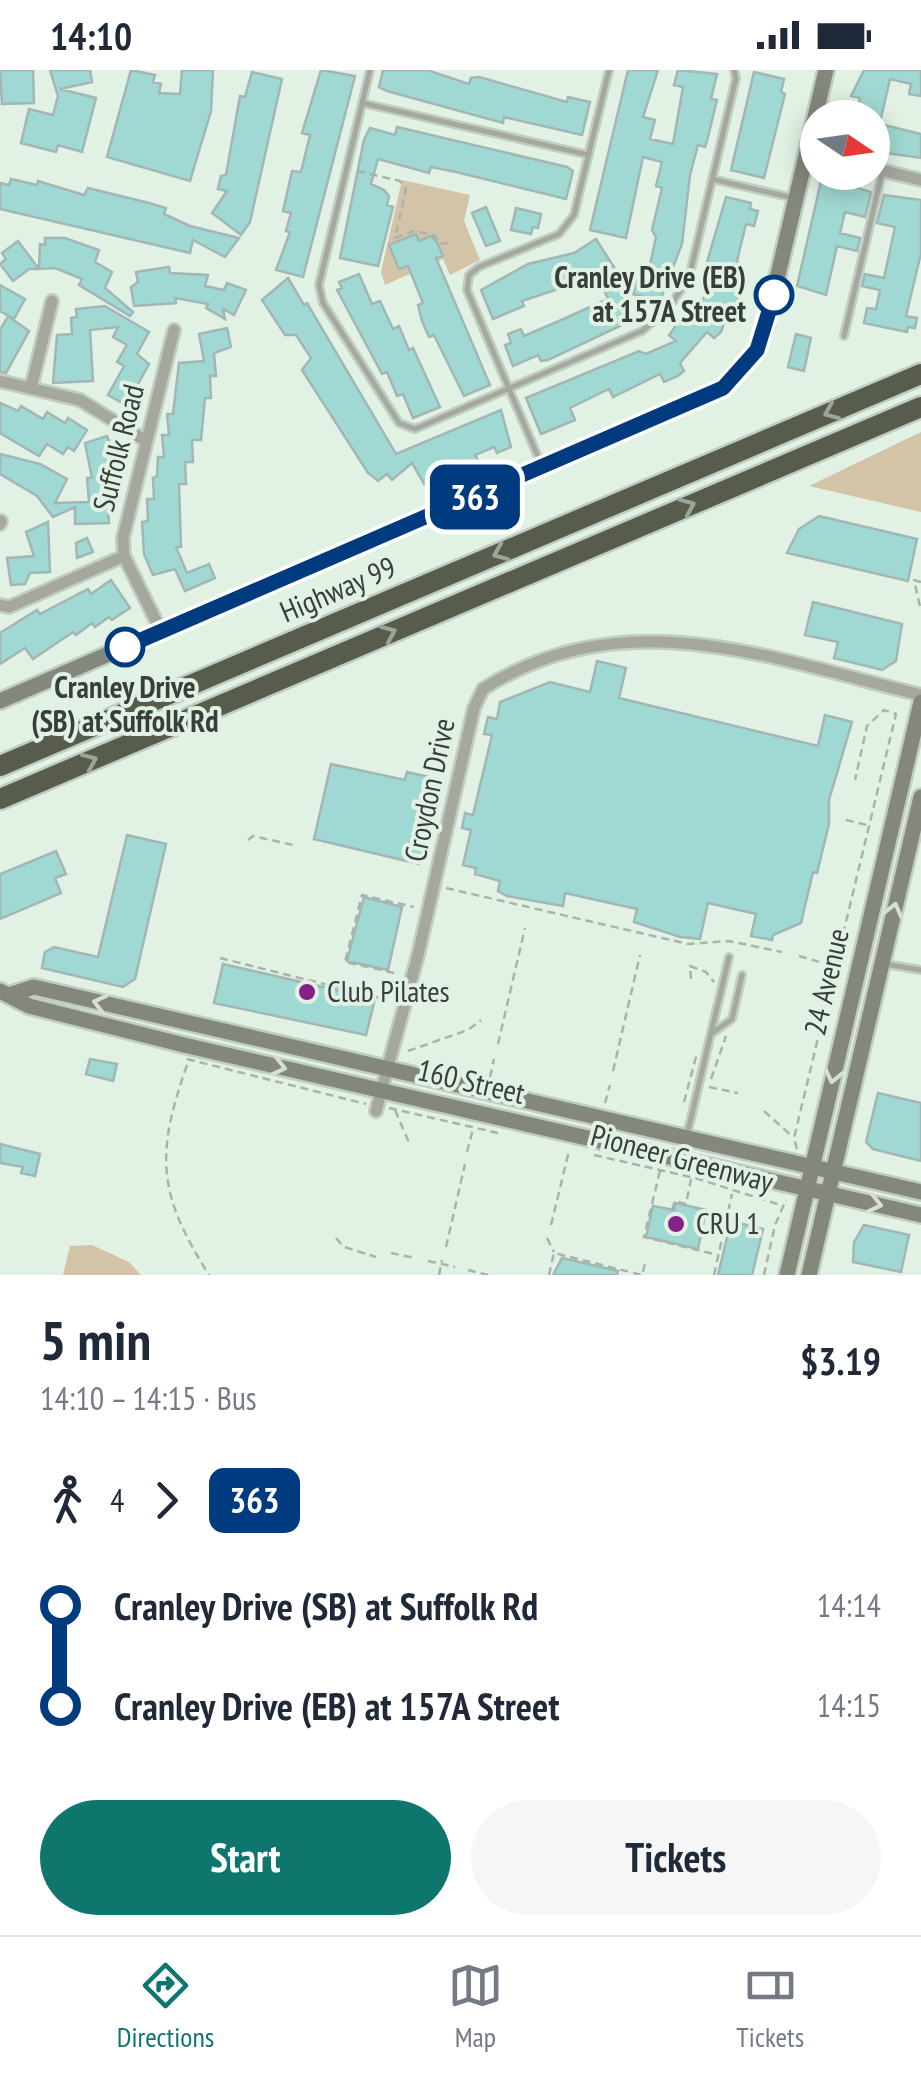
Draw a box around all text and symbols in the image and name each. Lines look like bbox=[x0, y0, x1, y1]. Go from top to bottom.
text: 14:10 bbox=[50, 11, 132, 60]
north arrow bbox=[800, 100, 890, 190]
map controls bbox=[800, 100, 890, 190]
place label: Cranley Drive (EB) at 157A Street bbox=[554, 257, 746, 330]
marker: Cranley Drive (EB) at 157A Street bbox=[755, 276, 793, 314]
street label: Suffolk Road bbox=[83, 380, 152, 515]
one-way arrow bbox=[823, 400, 841, 420]
line badge: 363 bbox=[418, 464, 532, 530]
text: 363 bbox=[450, 474, 500, 520]
one-way arrow bbox=[677, 498, 695, 518]
one-way arrow bbox=[492, 541, 510, 561]
street label: Highway 99 bbox=[274, 547, 401, 630]
one-way arrow bbox=[378, 625, 396, 645]
marker: Cranley Drive (SB) at Suffolk Rd bbox=[106, 628, 144, 666]
place label: Cranley Drive (SB) at Suffolk Rd bbox=[31, 667, 219, 740]
street label: Croydon Drive bbox=[394, 714, 463, 865]
one-way arrow bbox=[80, 753, 98, 773]
one-way arrow bbox=[883, 902, 904, 919]
street label: 24 Avenue bbox=[794, 924, 857, 1039]
place label: Club Pilates bbox=[327, 971, 450, 1010]
marker: Club Pilates bbox=[296, 981, 318, 1003]
one-way arrow bbox=[92, 994, 109, 1015]
street label: 160 Street bbox=[414, 1049, 530, 1112]
one-way arrow bbox=[270, 1055, 287, 1076]
one-way arrow bbox=[824, 1067, 845, 1084]
street label: Pioneer Greenway bbox=[587, 1115, 778, 1201]
one-way arrow bbox=[866, 1192, 883, 1213]
place label: CRU 1 bbox=[696, 1203, 760, 1242]
marker: CRU 1 bbox=[665, 1213, 687, 1235]
text: 5 min bbox=[40, 1304, 151, 1375]
text: $3.19 bbox=[800, 1336, 881, 1385]
text: 14:10 – 14:15 · Bus bbox=[40, 1377, 257, 1419]
icon: walk bbox=[40, 1473, 95, 1528]
icon: forward bbox=[139, 1473, 194, 1528]
text: 363 bbox=[229, 1477, 280, 1523]
text: 4 bbox=[110, 1479, 124, 1521]
text: Cranley Drive (SB) at Suffolk Rd bbox=[114, 1581, 538, 1630]
text: 14:14 bbox=[817, 1584, 881, 1626]
text: Cranley Drive (EB) at 157A Street bbox=[114, 1681, 559, 1730]
text: 14:15 bbox=[817, 1684, 881, 1726]
button: Start bbox=[40, 1800, 451, 1915]
button: Tickets bbox=[471, 1800, 881, 1915]
tab: Directions bbox=[117, 1958, 214, 2055]
tab: Map bbox=[448, 1958, 503, 2055]
tab: Tickets bbox=[736, 1958, 804, 2055]

